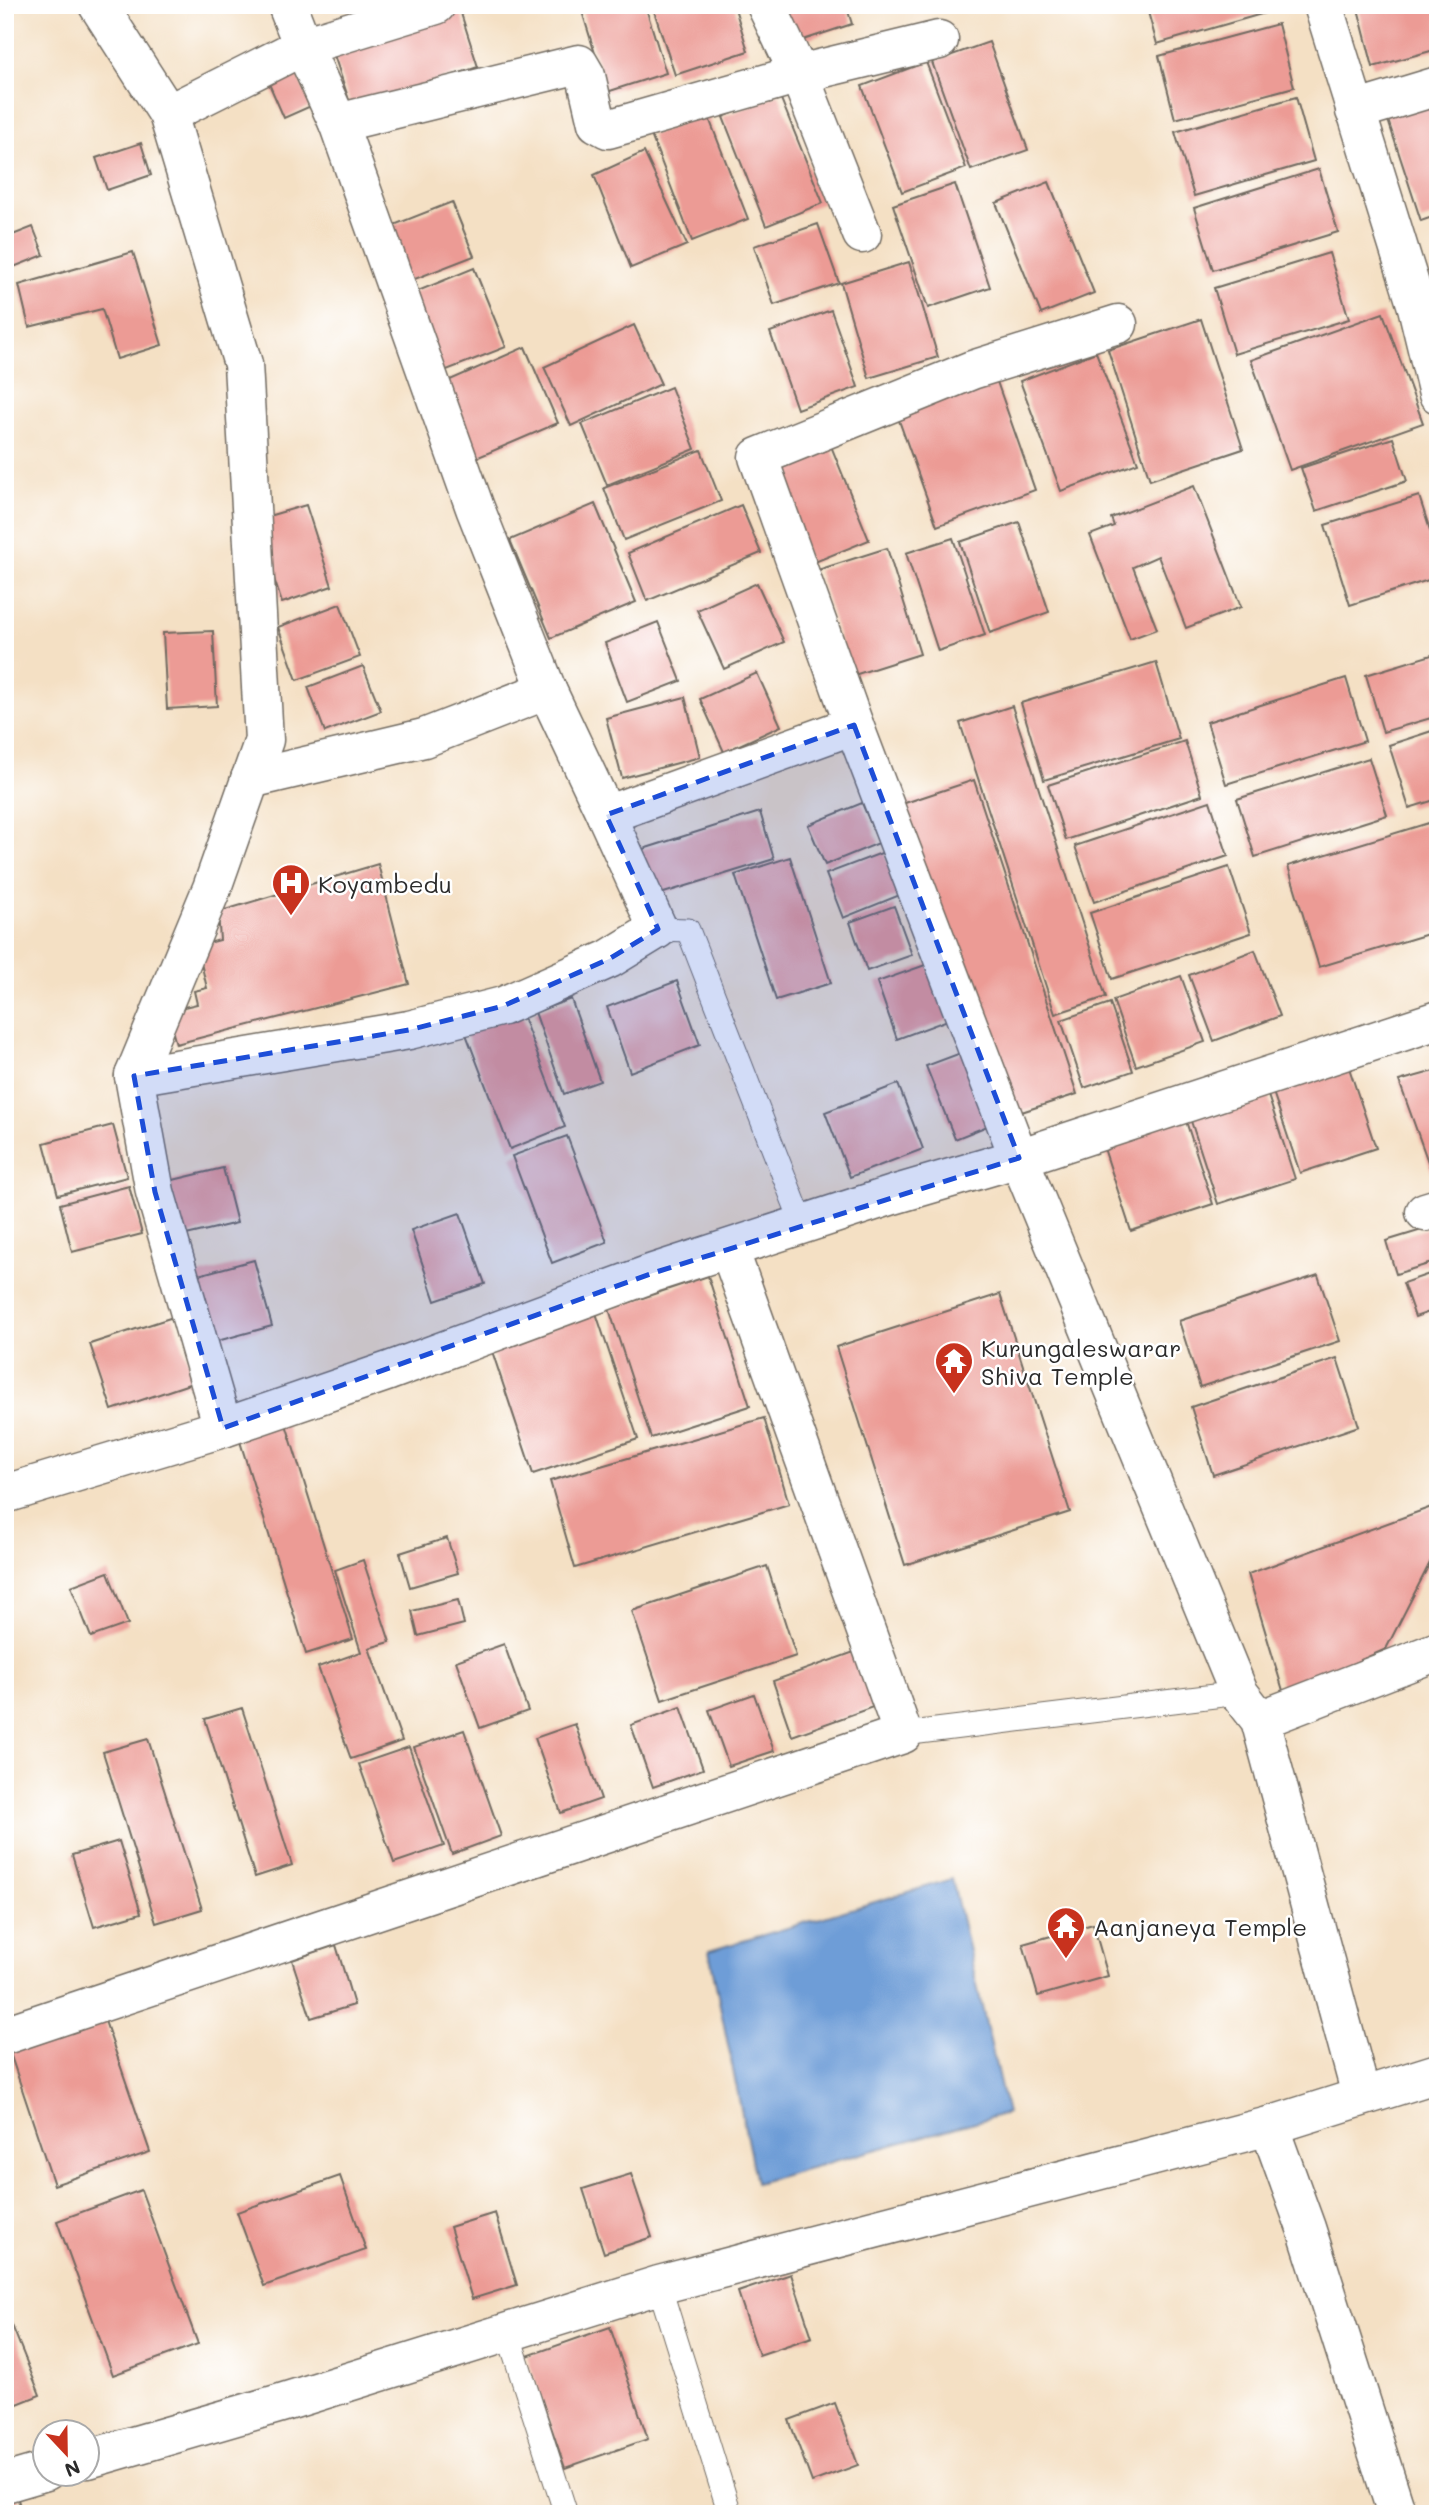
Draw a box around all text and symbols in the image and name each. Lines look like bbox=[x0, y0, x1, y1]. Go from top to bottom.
hospital icon: Koyambedu bbox=[270, 862, 312, 917]
place label: Koyambedu bbox=[318, 868, 452, 899]
place label: Kurungaleswarar Shiva Temple bbox=[981, 1332, 1181, 1391]
temple icon: Kurungaleswarar Shiva Temple bbox=[933, 1340, 975, 1395]
temple icon: Aanjaneya Temple bbox=[1045, 1905, 1087, 1960]
place label: Aanjaneya Temple bbox=[1093, 1911, 1307, 1942]
north arrow bbox=[32, 2418, 102, 2488]
text: N bbox=[61, 2455, 84, 2484]

